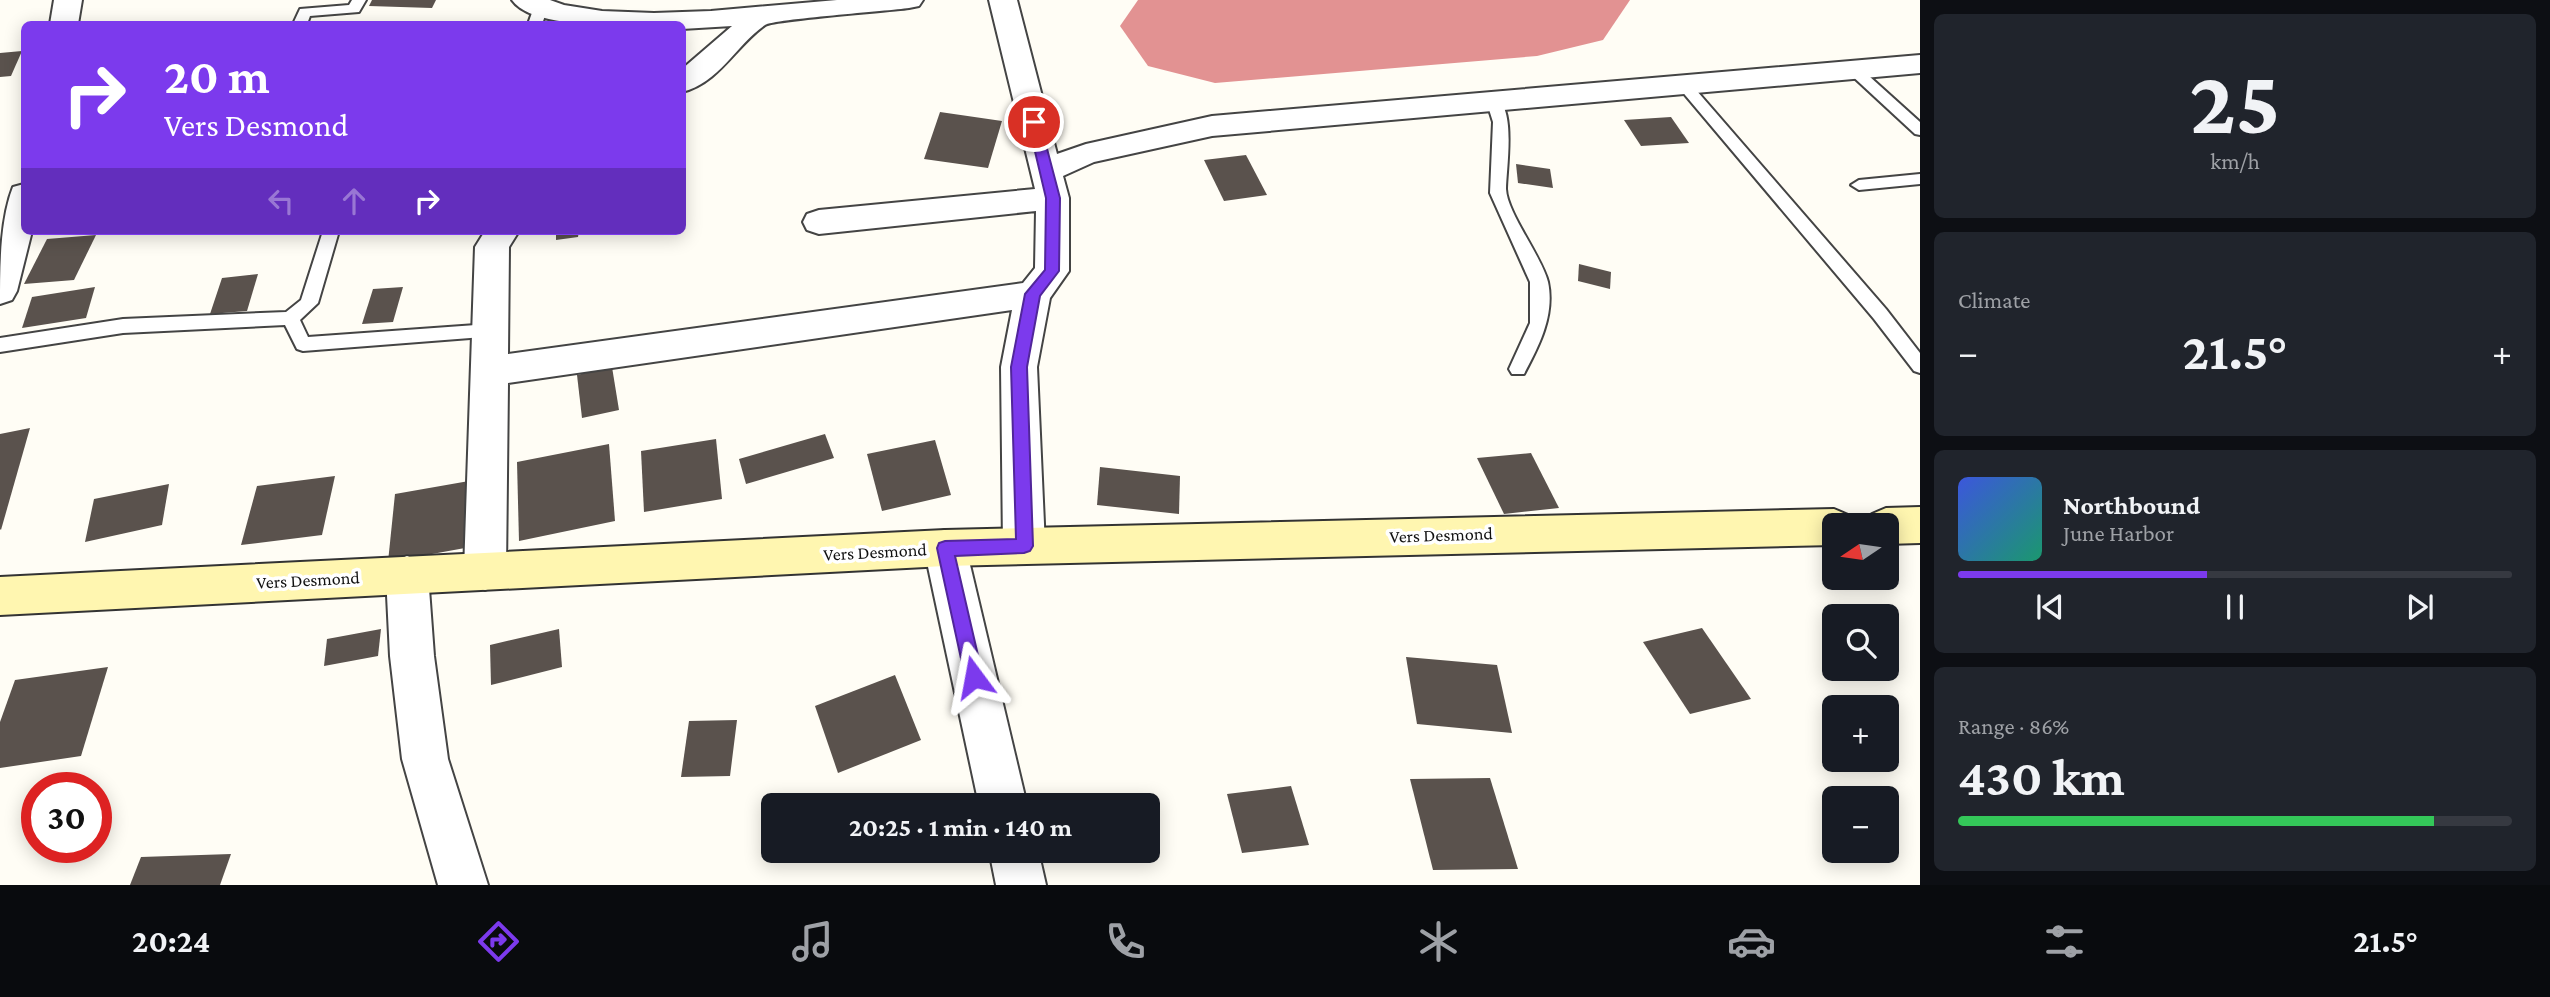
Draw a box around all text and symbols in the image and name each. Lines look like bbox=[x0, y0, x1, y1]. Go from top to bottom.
icon: right bbox=[49, 49, 140, 140]
text: 20 m bbox=[164, 49, 270, 104]
text: 25 bbox=[2190, 51, 2281, 153]
pin bbox=[1004, 92, 1064, 152]
icon: arrive bbox=[1015, 103, 1053, 141]
text: Vers Desmond bbox=[164, 107, 348, 143]
text: km/h bbox=[2210, 148, 2260, 174]
icon: left bbox=[262, 182, 300, 220]
icon: ahead bbox=[335, 182, 373, 220]
icon: right bbox=[408, 182, 446, 220]
text: Climate bbox=[1958, 287, 2030, 313]
text: 21.5° bbox=[2183, 322, 2288, 380]
text: − bbox=[1958, 331, 1978, 373]
text: + bbox=[2492, 331, 2512, 373]
text: Northbound bbox=[2063, 491, 2200, 520]
north arrow bbox=[1822, 513, 1899, 590]
map controls bbox=[1822, 513, 1899, 863]
text: June Harbor bbox=[2063, 520, 2174, 546]
street label: Vers Desmond bbox=[1389, 523, 1494, 547]
street label: Vers Desmond bbox=[823, 539, 928, 565]
street label: Vers Desmond bbox=[256, 567, 361, 593]
icon: previous bbox=[2031, 588, 2069, 626]
icon: pause bbox=[2216, 588, 2254, 626]
icon: next bbox=[2401, 588, 2439, 626]
button: search bbox=[1822, 604, 1899, 681]
position arrow bbox=[937, 640, 1011, 714]
button: + bbox=[1822, 695, 1899, 772]
text: Range · 86% bbox=[1958, 713, 2069, 739]
text: 430 km bbox=[1958, 748, 2125, 806]
speed limit sign: 30 bbox=[21, 772, 112, 863]
button: − bbox=[1822, 786, 1899, 863]
text: 20:25 · 1 min · 140 m bbox=[849, 813, 1072, 842]
icon: directions bbox=[474, 917, 523, 966]
icon: music bbox=[788, 917, 837, 966]
icon: phone bbox=[1101, 917, 1150, 966]
icon: climate bbox=[1414, 917, 1463, 966]
icon: car bbox=[1727, 917, 1776, 966]
icon: filters bbox=[2040, 917, 2089, 966]
text: 20:24 bbox=[132, 923, 210, 959]
text: 21.5° bbox=[2353, 923, 2418, 959]

